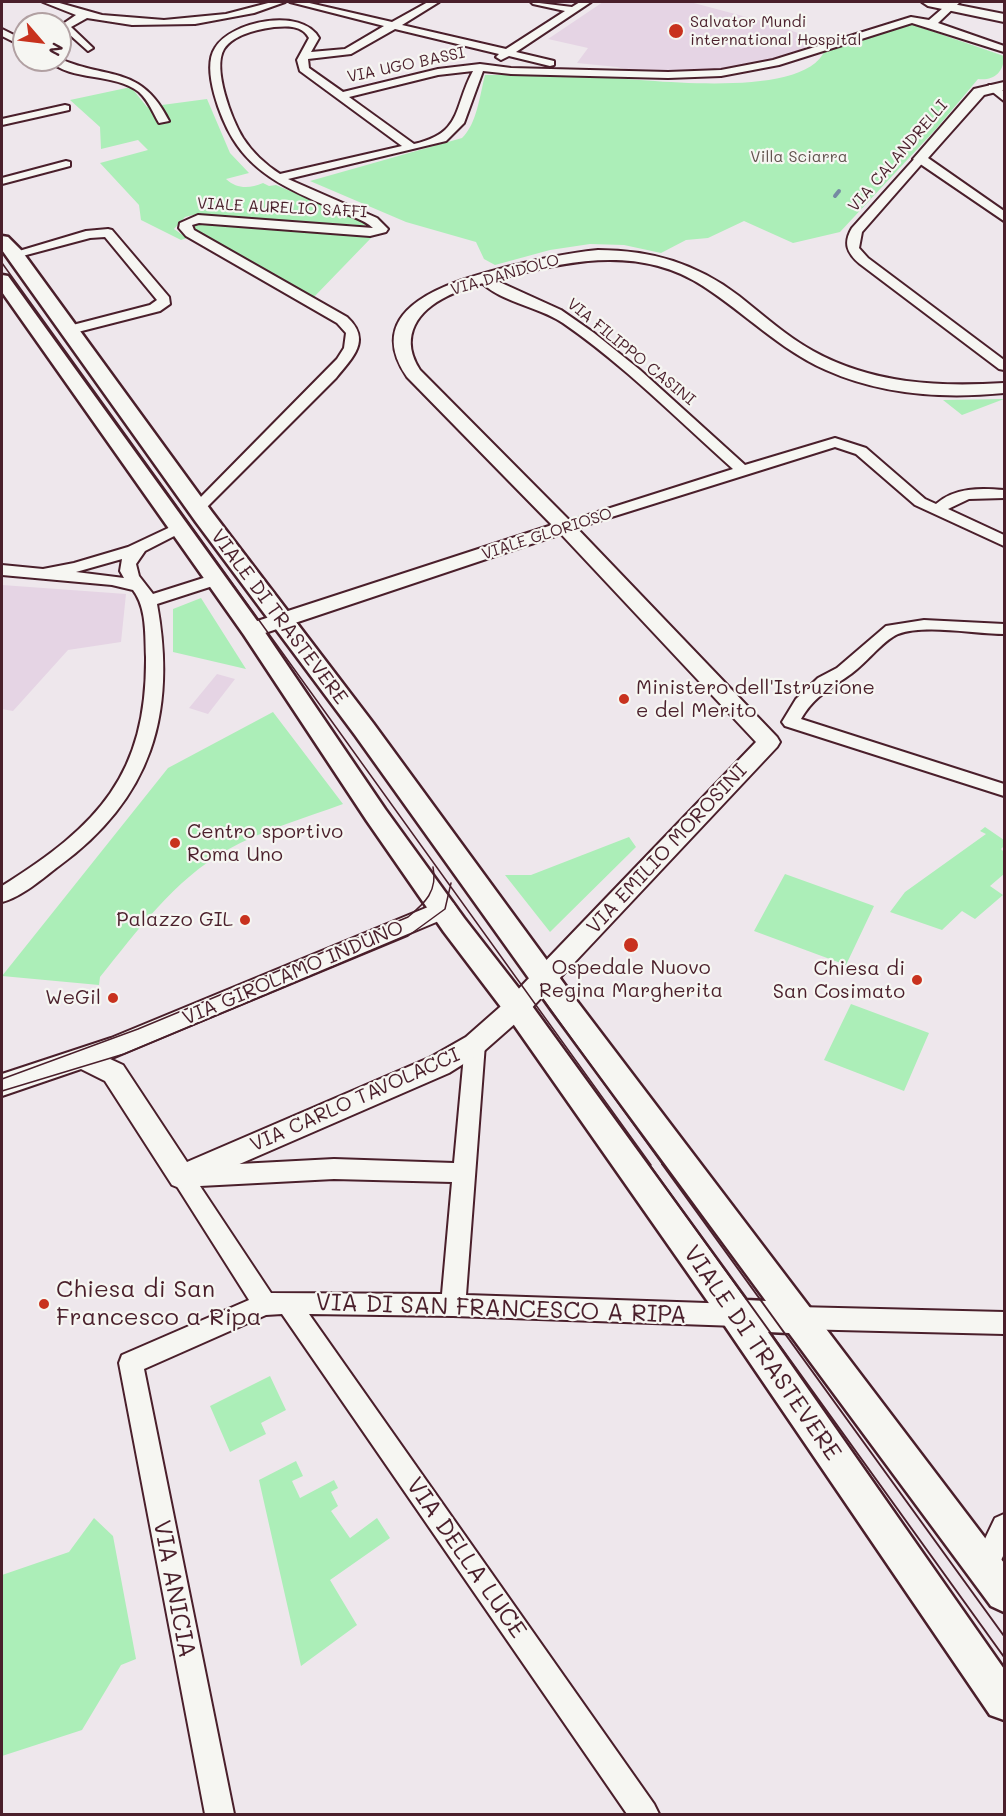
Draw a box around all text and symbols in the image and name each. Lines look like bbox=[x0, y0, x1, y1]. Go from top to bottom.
north arrow bbox=[12, 12, 72, 72]
place label: Salvator Mundi international Hospital bbox=[690, 12, 861, 50]
marker: Salvator Mundi international Hospital bbox=[667, 22, 685, 40]
text: N bbox=[44, 39, 69, 60]
street label: VIA UGO BASSI bbox=[345, 43, 467, 87]
street label: VIA CALANDRELLI bbox=[844, 96, 952, 216]
park label: Villa Sciarra bbox=[750, 147, 848, 167]
street label: VIALE AURELIO SAFFI bbox=[196, 194, 368, 222]
street label: VIA DANDOLO bbox=[448, 250, 562, 300]
street label: VIA FILIPPO CASINI bbox=[563, 294, 699, 410]
street label: VIALE GLORIOSO bbox=[480, 504, 614, 564]
street label: VIALE DI TRASTEVERE bbox=[205, 525, 353, 709]
place label: Ministero dell'Istruzione e del Merito bbox=[636, 676, 875, 723]
marker: Ministero dell'Istruzione e del Merito bbox=[617, 692, 631, 706]
street label: VIA EMILIO MOROSINI bbox=[582, 759, 752, 939]
place label: Centro sportivo Roma Uno bbox=[187, 820, 343, 867]
marker: Centro sportivo Roma Uno bbox=[168, 836, 182, 850]
place label: Palazzo GIL bbox=[116, 908, 233, 932]
marker: Palazzo GIL bbox=[238, 913, 252, 927]
street label: VIA GIROLAMO INDUNO bbox=[179, 915, 407, 1031]
marker: Ospedale Nuovo Regina Margherita bbox=[622, 936, 640, 954]
place label: Ospedale Nuovo Regina Margherita bbox=[539, 956, 723, 1003]
place label: Chiesa di San Cosimato bbox=[773, 957, 905, 1004]
marker: Chiesa di San Cosimato bbox=[910, 973, 924, 987]
place label: WeGil bbox=[45, 986, 101, 1010]
marker: WeGil bbox=[106, 991, 120, 1005]
street label: VIA CARLO TAVOLACCI bbox=[247, 1043, 463, 1157]
street label: VIALE DI TRASTEVERE bbox=[677, 1240, 847, 1466]
place label: Chiesa di San Francesco a Ripa bbox=[56, 1276, 261, 1332]
street label: VIA DI SAN FRANCESCO A RIPA bbox=[315, 1288, 687, 1330]
marker: Chiesa di San Francesco a Ripa bbox=[37, 1297, 51, 1311]
street label: VIA DELLA LUCE bbox=[400, 1472, 532, 1644]
street label: VIA ANICIA bbox=[147, 1518, 201, 1660]

